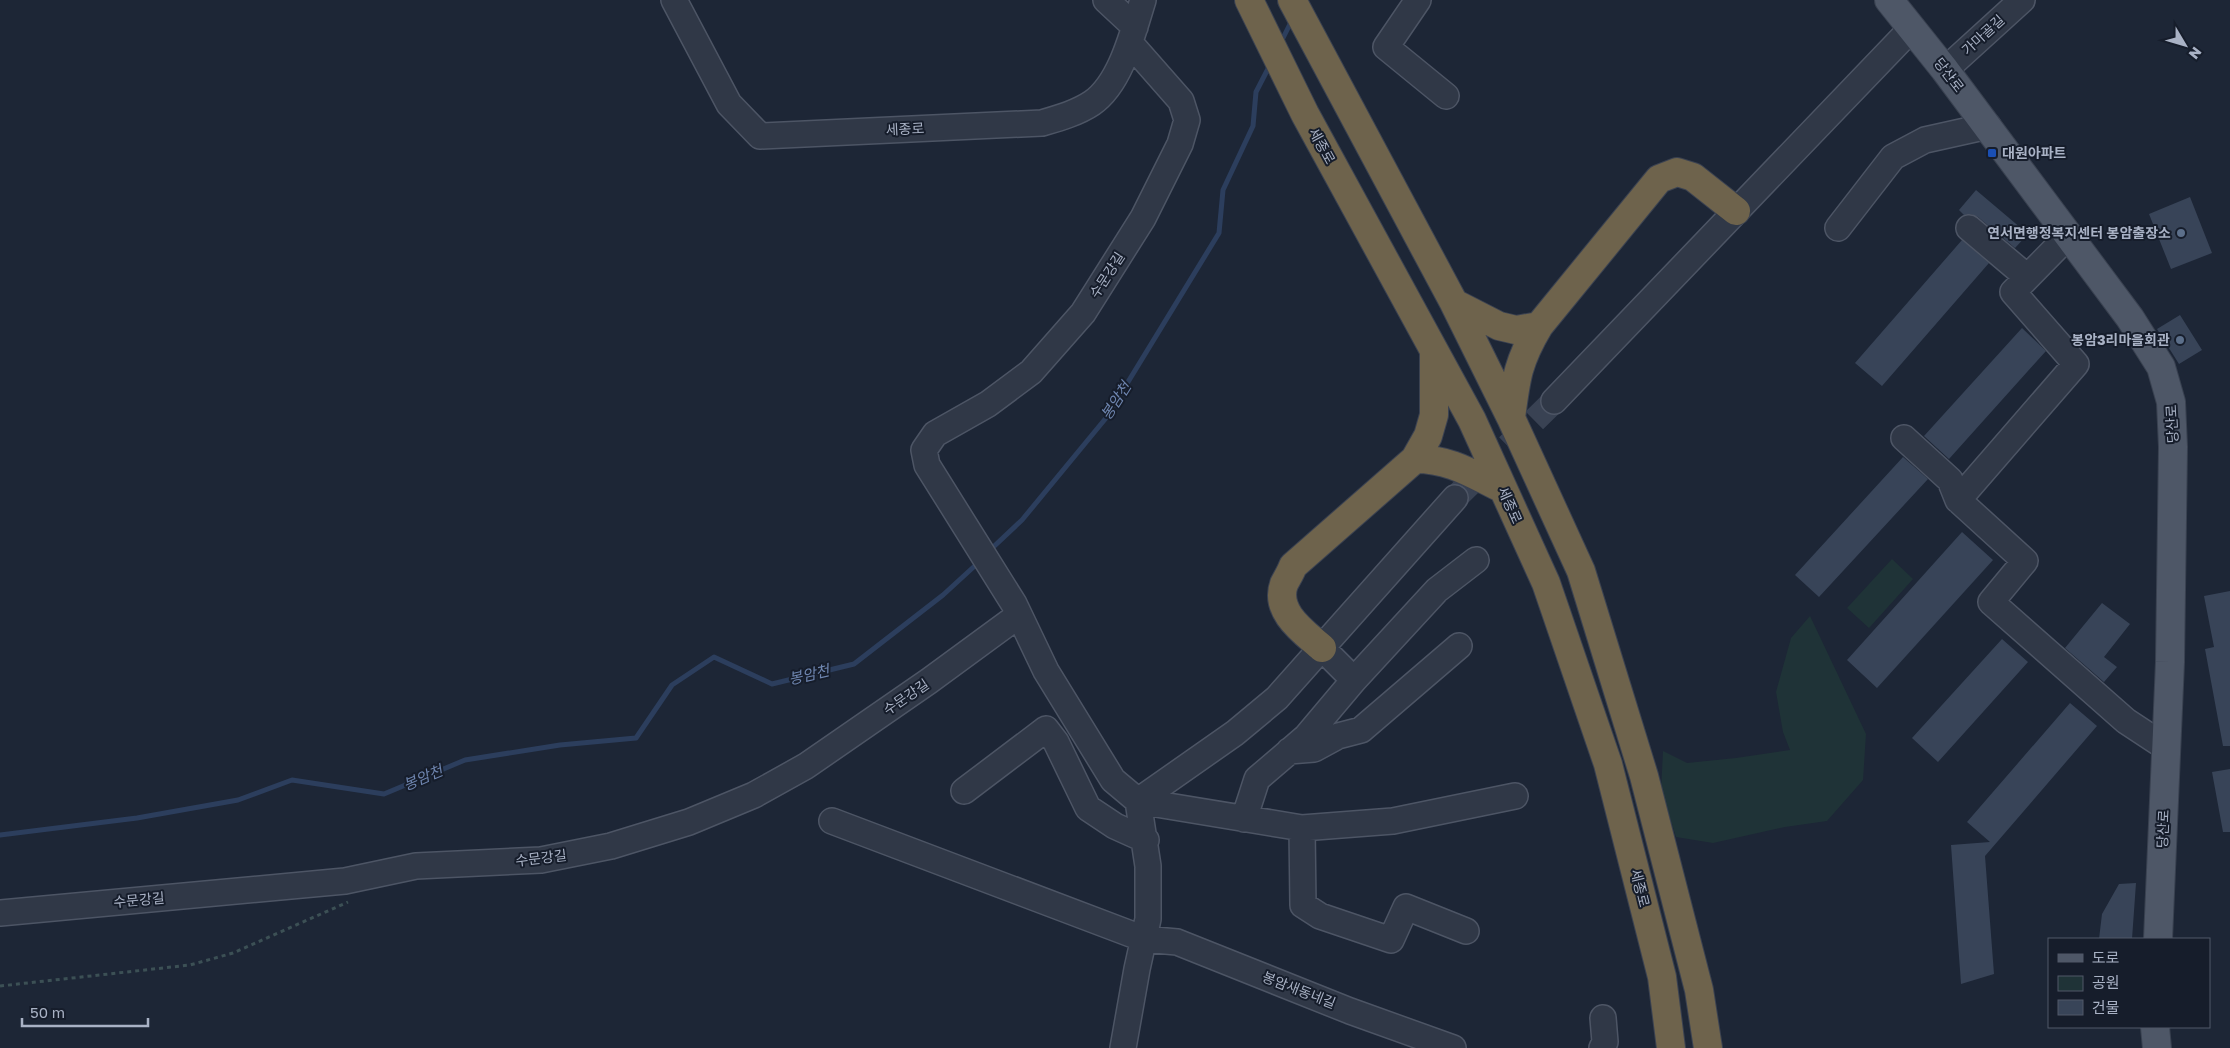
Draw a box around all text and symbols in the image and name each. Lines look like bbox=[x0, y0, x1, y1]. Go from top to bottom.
street label: 가마골길 bbox=[1958, 11, 2008, 58]
north arrow bbox=[2160, 20, 2210, 70]
text: N bbox=[2186, 44, 2206, 63]
street label: 당산로 bbox=[1931, 54, 1968, 95]
street label: 세종로 bbox=[885, 119, 925, 138]
street label: 세종로 bbox=[1306, 125, 1339, 167]
place label: 대원아파트 bbox=[2002, 144, 2067, 161]
marker: 대원아파트 bbox=[1986, 147, 1998, 159]
place label: 연서면행정복지센터 봉암출장소 bbox=[1987, 224, 2171, 241]
marker: 연서면행정복지센터 봉암출장소 bbox=[2175, 227, 2187, 239]
street label: 수문강길 bbox=[1085, 248, 1128, 301]
place label: 봉암3리마을회관 bbox=[2071, 331, 2170, 348]
marker: 봉암3리마을회관 bbox=[2174, 334, 2186, 346]
water label: 봉암천 bbox=[1096, 376, 1135, 423]
street label: 당산로 bbox=[2162, 404, 2181, 444]
street label: 세종로 bbox=[1495, 484, 1526, 526]
water label: 봉암천 bbox=[787, 660, 833, 687]
street label: 수문강길 bbox=[880, 675, 932, 718]
water label: 봉암천 bbox=[400, 760, 447, 793]
street label: 당산로 bbox=[2153, 809, 2172, 849]
street label: 수문강길 bbox=[514, 846, 568, 869]
street label: 세종로 bbox=[1628, 867, 1653, 909]
street label: 수문강길 bbox=[113, 889, 165, 910]
legend bbox=[2048, 938, 2210, 1028]
text: 도로 bbox=[2092, 948, 2120, 966]
street label: 봉암새동네길 bbox=[1260, 968, 1338, 1011]
text: 공원 bbox=[2092, 973, 2120, 991]
scale bar bbox=[22, 996, 149, 1028]
text: 건물 bbox=[2092, 998, 2120, 1016]
text: 50 m bbox=[30, 1003, 65, 1021]

